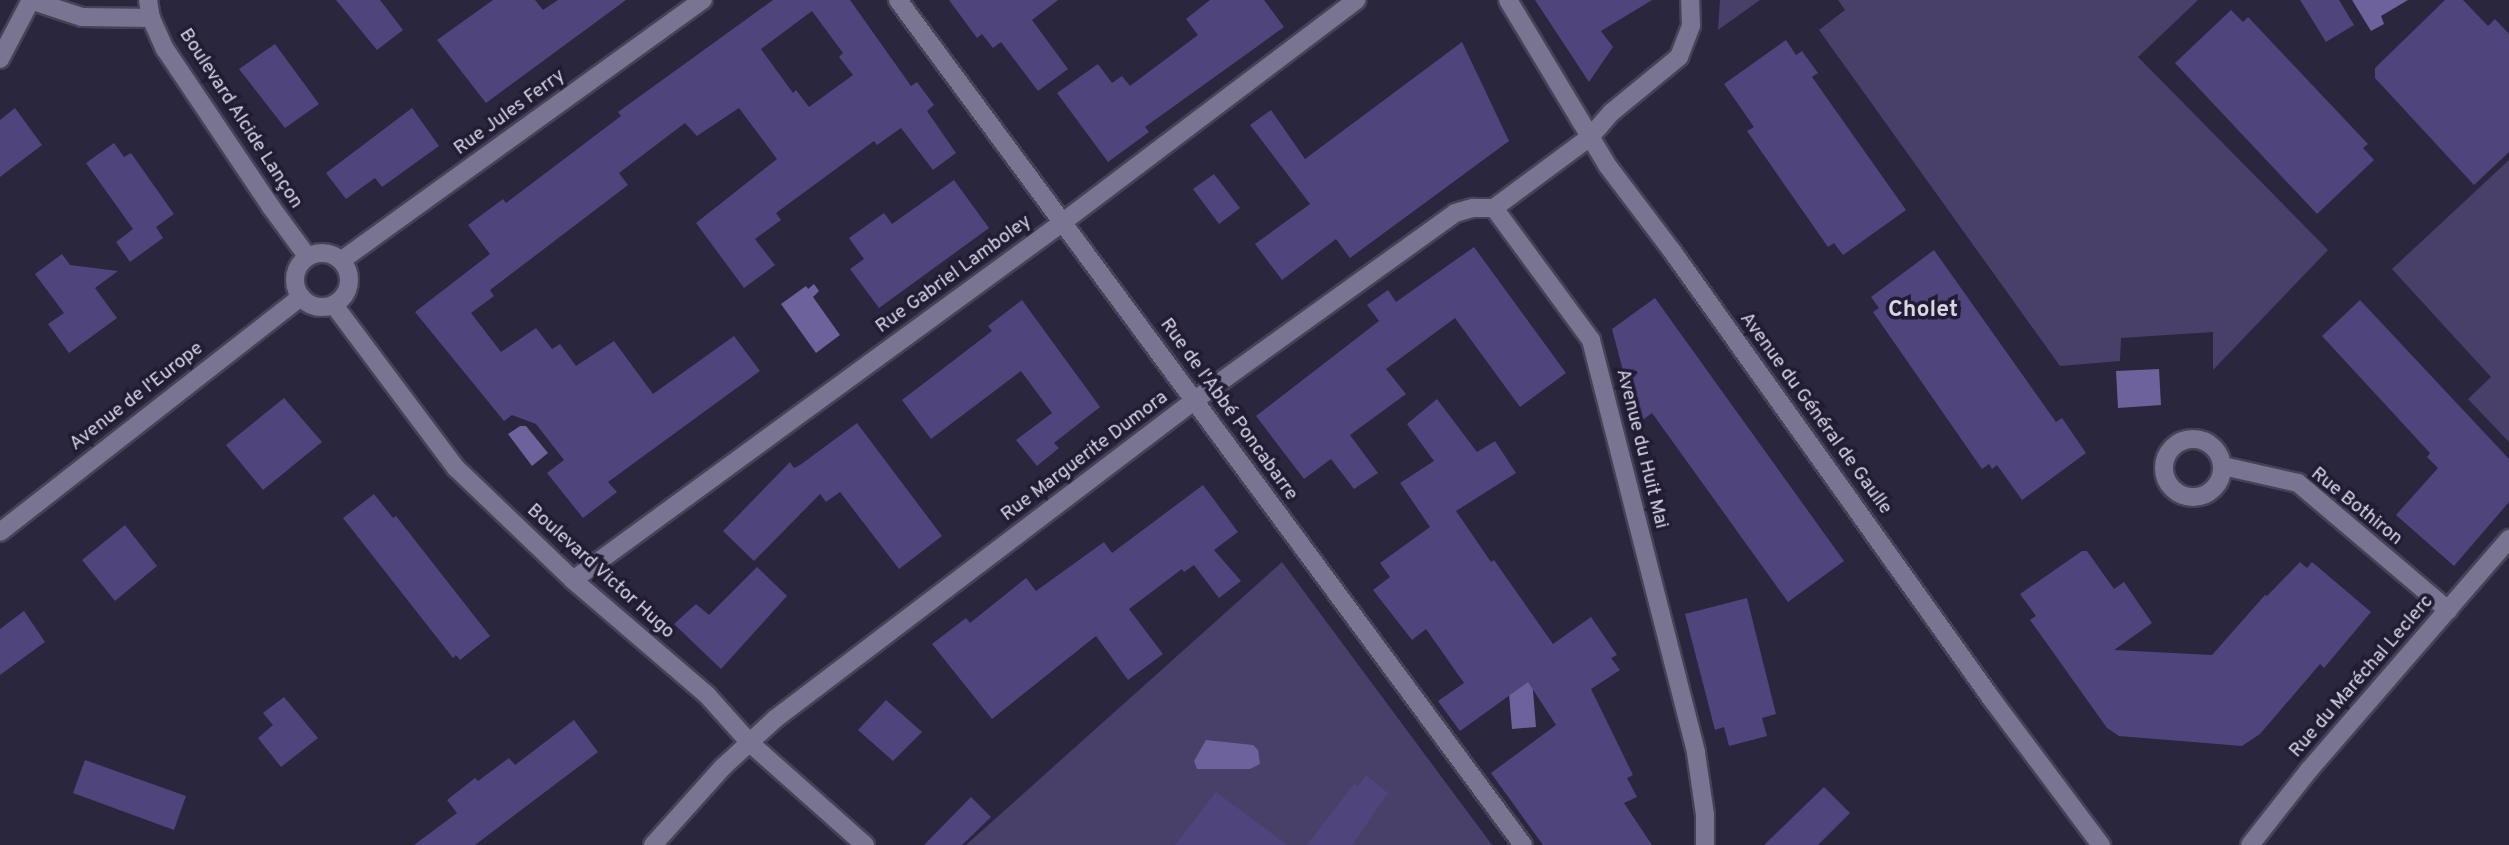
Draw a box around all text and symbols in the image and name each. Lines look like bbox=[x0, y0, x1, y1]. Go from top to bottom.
street label: Boulevard Alcide Lançon bbox=[173, 24, 307, 214]
street label: Rue Jules Ferry bbox=[450, 65, 570, 161]
street label: Rue Gabriel Lamboley bbox=[872, 211, 1036, 339]
district label: Cholet bbox=[1888, 297, 1958, 325]
street label: Avenue du Général de Gaulle bbox=[1734, 309, 1896, 519]
street label: Rue de l'Abbé Poncabarre bbox=[1154, 314, 1302, 506]
street label: Avenue de l'Europe bbox=[66, 338, 208, 456]
street label: Avenue du Huit Mai bbox=[1610, 367, 1672, 531]
street label: Rue Marguerite Dumora bbox=[997, 387, 1173, 527]
street label: Rue Bothiron bbox=[2306, 463, 2406, 551]
street label: Boulevard Victor Hugo bbox=[521, 499, 679, 645]
street label: Rue du Maréchal Leclerc bbox=[2285, 591, 2439, 763]

